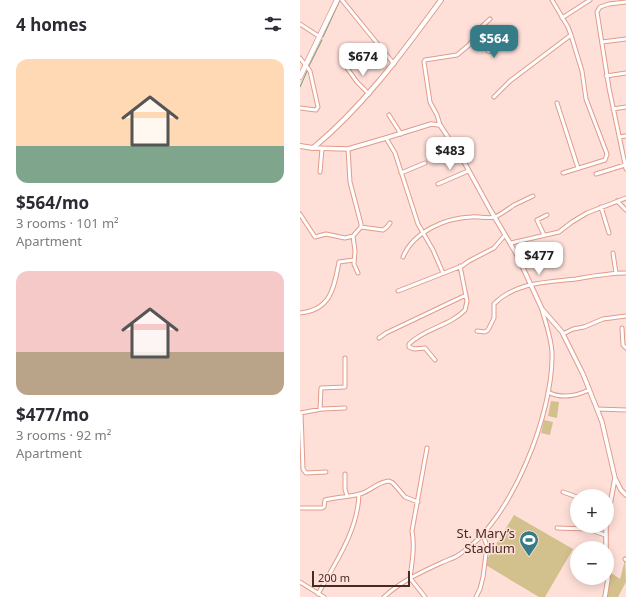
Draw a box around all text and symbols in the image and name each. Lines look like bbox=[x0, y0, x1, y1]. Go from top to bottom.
text: 4 homes bbox=[16, 13, 87, 36]
icon: filters bbox=[262, 13, 284, 35]
pin: $564 bbox=[470, 25, 518, 59]
text: $564 bbox=[479, 29, 509, 47]
pin: $674 bbox=[339, 43, 387, 77]
text: $674 bbox=[348, 47, 378, 65]
icon: home bbox=[114, 85, 186, 157]
pin: $483 bbox=[426, 137, 474, 171]
text: $483 bbox=[435, 141, 465, 159]
text: $564/mo bbox=[16, 191, 89, 214]
text: 3 rooms · 101 m² bbox=[16, 214, 119, 232]
text: Apartment bbox=[16, 232, 82, 250]
pin: $477 bbox=[515, 242, 563, 276]
text: $477 bbox=[524, 246, 554, 264]
icon: home bbox=[114, 297, 186, 369]
text: $477/mo bbox=[16, 403, 89, 426]
text: 3 rooms · 92 m² bbox=[16, 426, 111, 444]
text: Apartment bbox=[16, 444, 82, 462]
map controls bbox=[570, 489, 614, 585]
button: + bbox=[570, 489, 614, 533]
place label: St. Mary’s Stadium bbox=[457, 524, 515, 557]
sports icon: St. Mary’s Stadium bbox=[518, 529, 540, 557]
button: − bbox=[570, 541, 614, 585]
scale bar bbox=[312, 569, 410, 588]
text: 200 m bbox=[318, 570, 350, 585]

